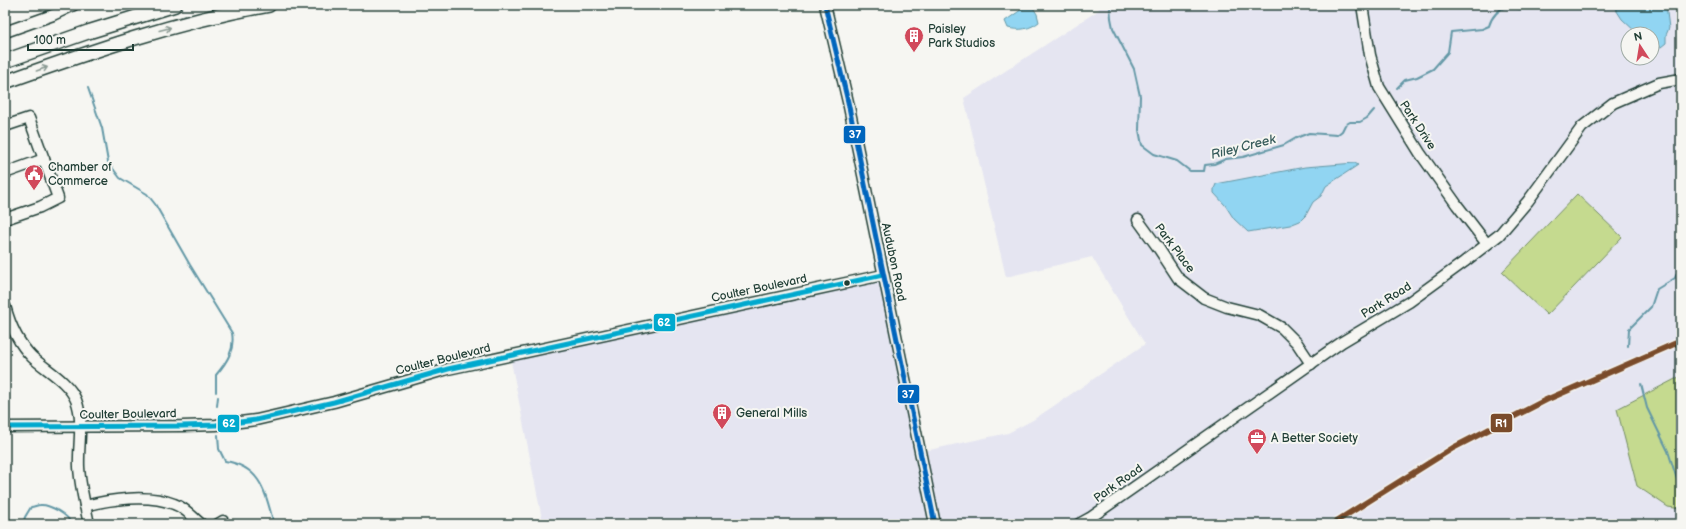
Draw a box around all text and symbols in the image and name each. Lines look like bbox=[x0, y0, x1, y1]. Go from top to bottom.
place label: Paisley Park Studios bbox=[928, 22, 995, 51]
one-way arrow bbox=[159, 24, 172, 32]
building icon: Paisley Park Studios bbox=[903, 25, 925, 53]
scale bar bbox=[28, 26, 133, 52]
north arrow bbox=[1620, 26, 1660, 66]
text: N bbox=[1633, 29, 1643, 44]
text: 100 m bbox=[34, 33, 66, 48]
one-way arrow bbox=[35, 64, 47, 72]
street label: Park Drive bbox=[1396, 98, 1439, 153]
line badge: 37 bbox=[843, 125, 866, 144]
text: 37 bbox=[849, 128, 861, 141]
water label: Riley Creek bbox=[1209, 131, 1278, 163]
place label: Chamber of Commerce bbox=[48, 160, 112, 189]
public building icon: Chamber of Commerce bbox=[23, 163, 45, 191]
street label: Audubon Road bbox=[878, 221, 909, 303]
street label: Park Place bbox=[1151, 221, 1198, 276]
street label: Coulter Boulevard bbox=[710, 271, 808, 306]
unlabelled marker bbox=[842, 278, 852, 288]
street label: Park Road bbox=[1358, 279, 1414, 322]
line badge: 62 bbox=[653, 313, 676, 332]
text: 62 bbox=[657, 316, 671, 329]
street label: Coulter Boulevard bbox=[394, 340, 492, 379]
line badge: 37 bbox=[897, 384, 920, 404]
text: 37 bbox=[902, 388, 914, 401]
building icon: General Mills bbox=[711, 402, 733, 430]
street label: Coulter Boulevard bbox=[79, 406, 177, 423]
place label: General Mills bbox=[736, 406, 807, 421]
line badge: R1 bbox=[1490, 413, 1513, 433]
line badge: 62 bbox=[217, 414, 240, 433]
text: 62 bbox=[222, 417, 236, 430]
text: R1 bbox=[1495, 417, 1507, 430]
office icon: A Better Society bbox=[1246, 427, 1268, 455]
place label: A Better Society bbox=[1271, 431, 1358, 446]
street label: Park Road bbox=[1091, 461, 1146, 506]

